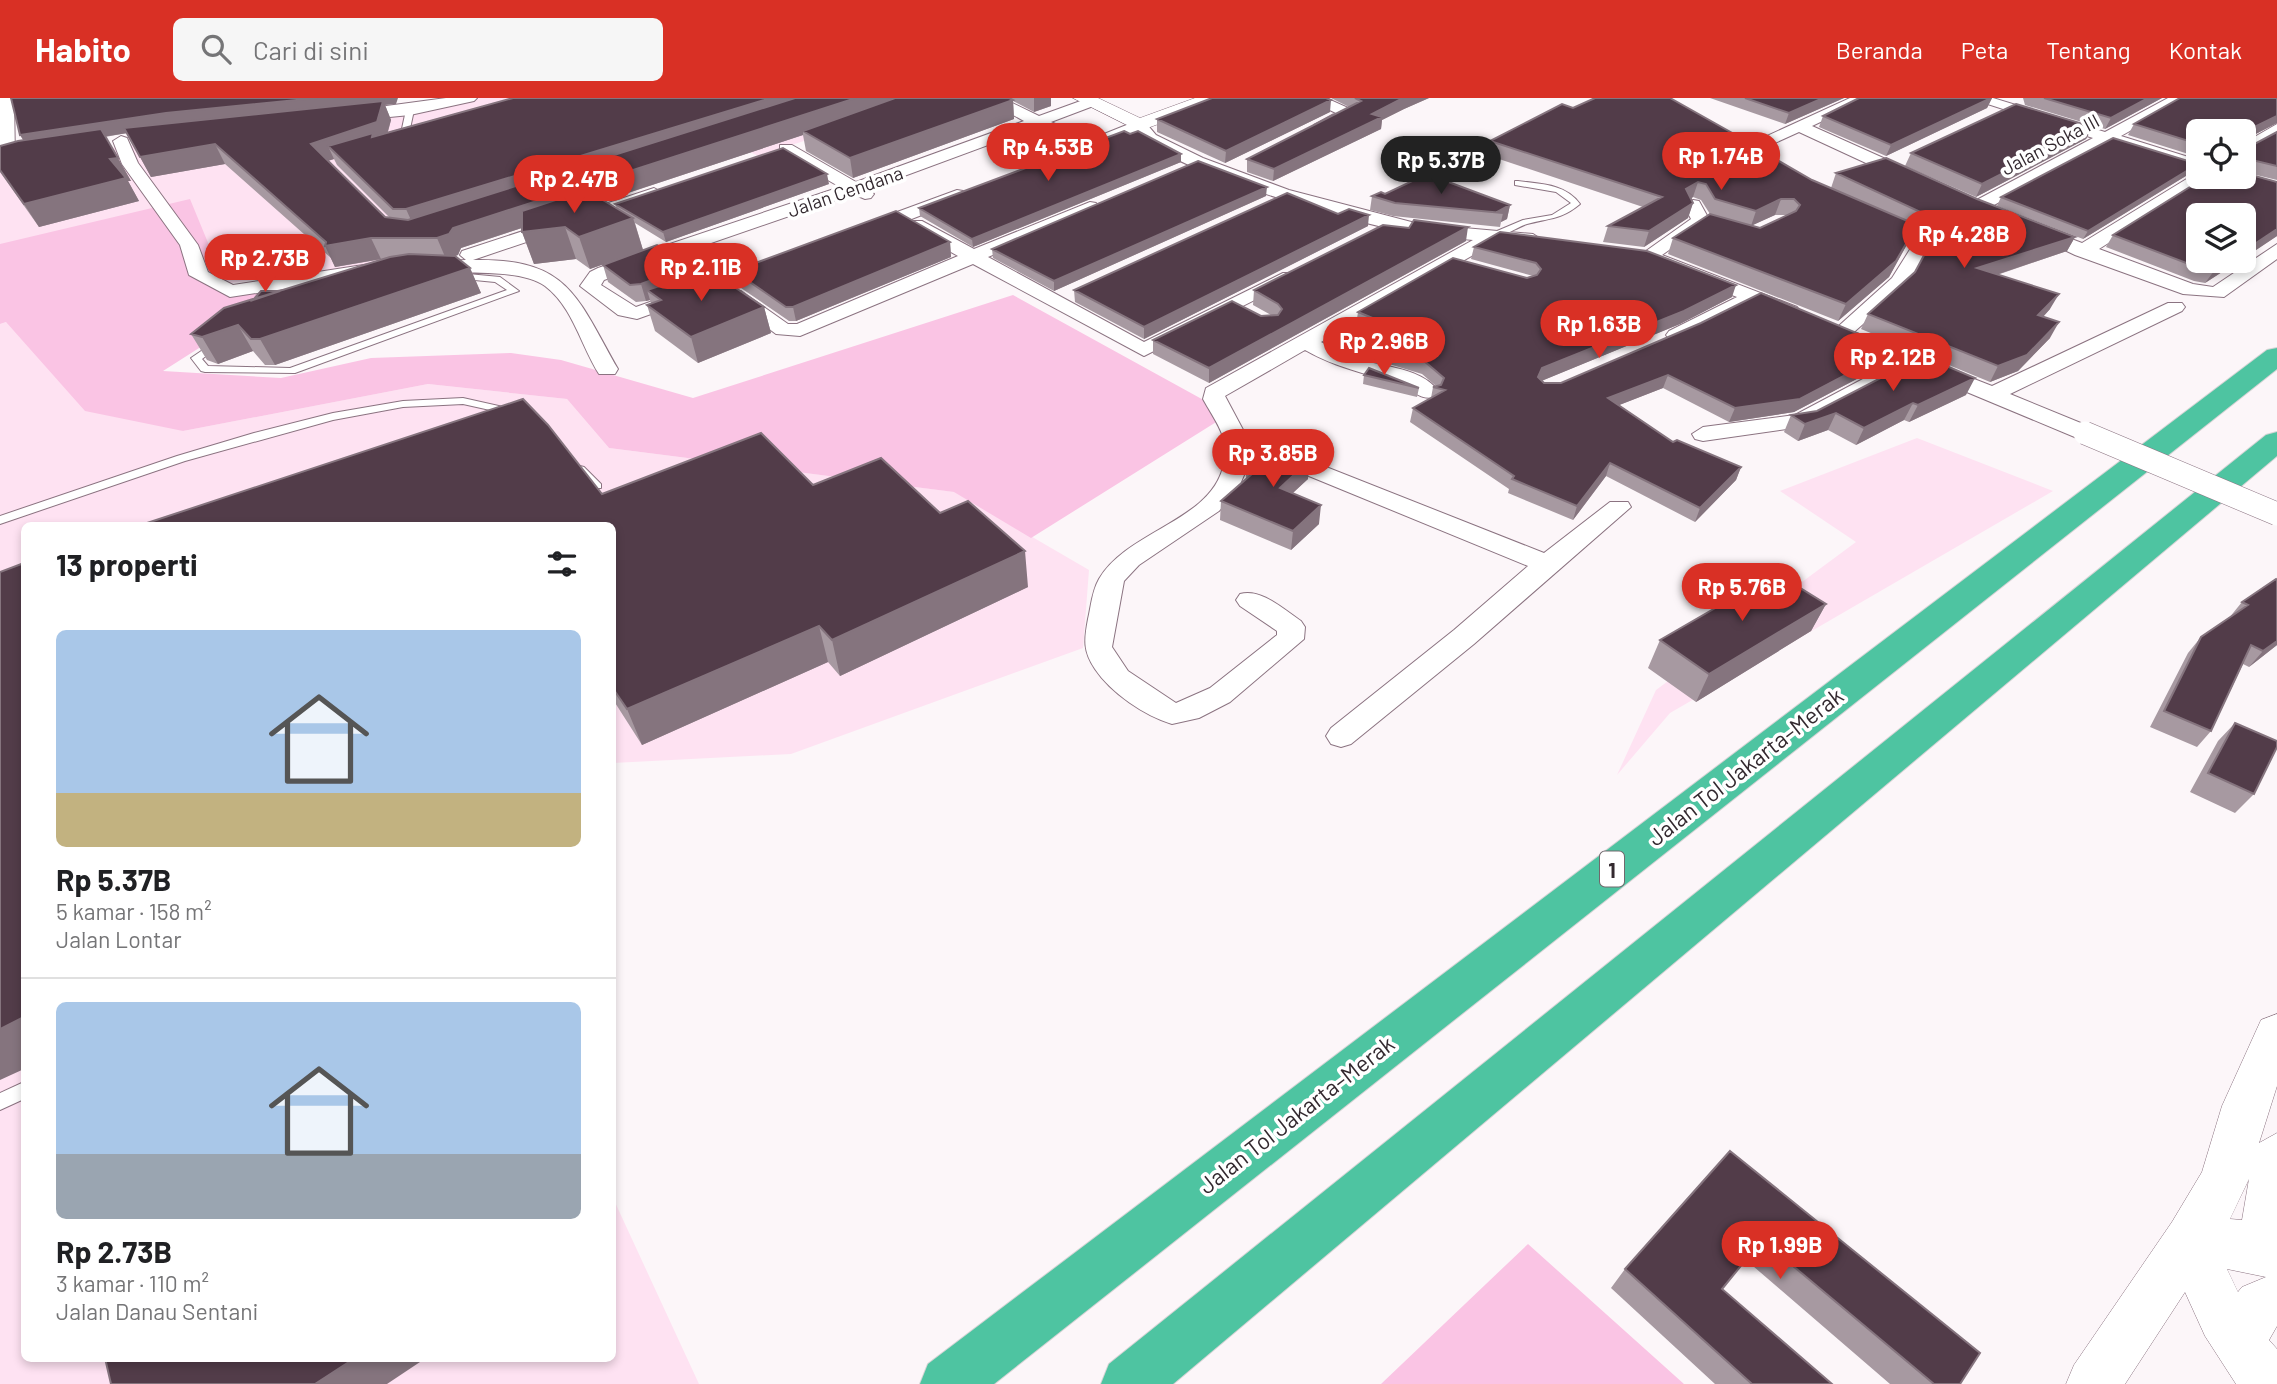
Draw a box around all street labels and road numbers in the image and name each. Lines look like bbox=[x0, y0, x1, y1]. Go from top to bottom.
street label: Jalan Soka III bbox=[1997, 109, 2103, 179]
street label: Jalan Cendana bbox=[784, 160, 906, 222]
street label: Jalan Tol Jakarta–Merak bbox=[1642, 681, 1848, 851]
road number: 1 bbox=[1600, 852, 1624, 886]
street label: Jalan Tol Jakarta–Merak bbox=[1193, 1029, 1399, 1199]

